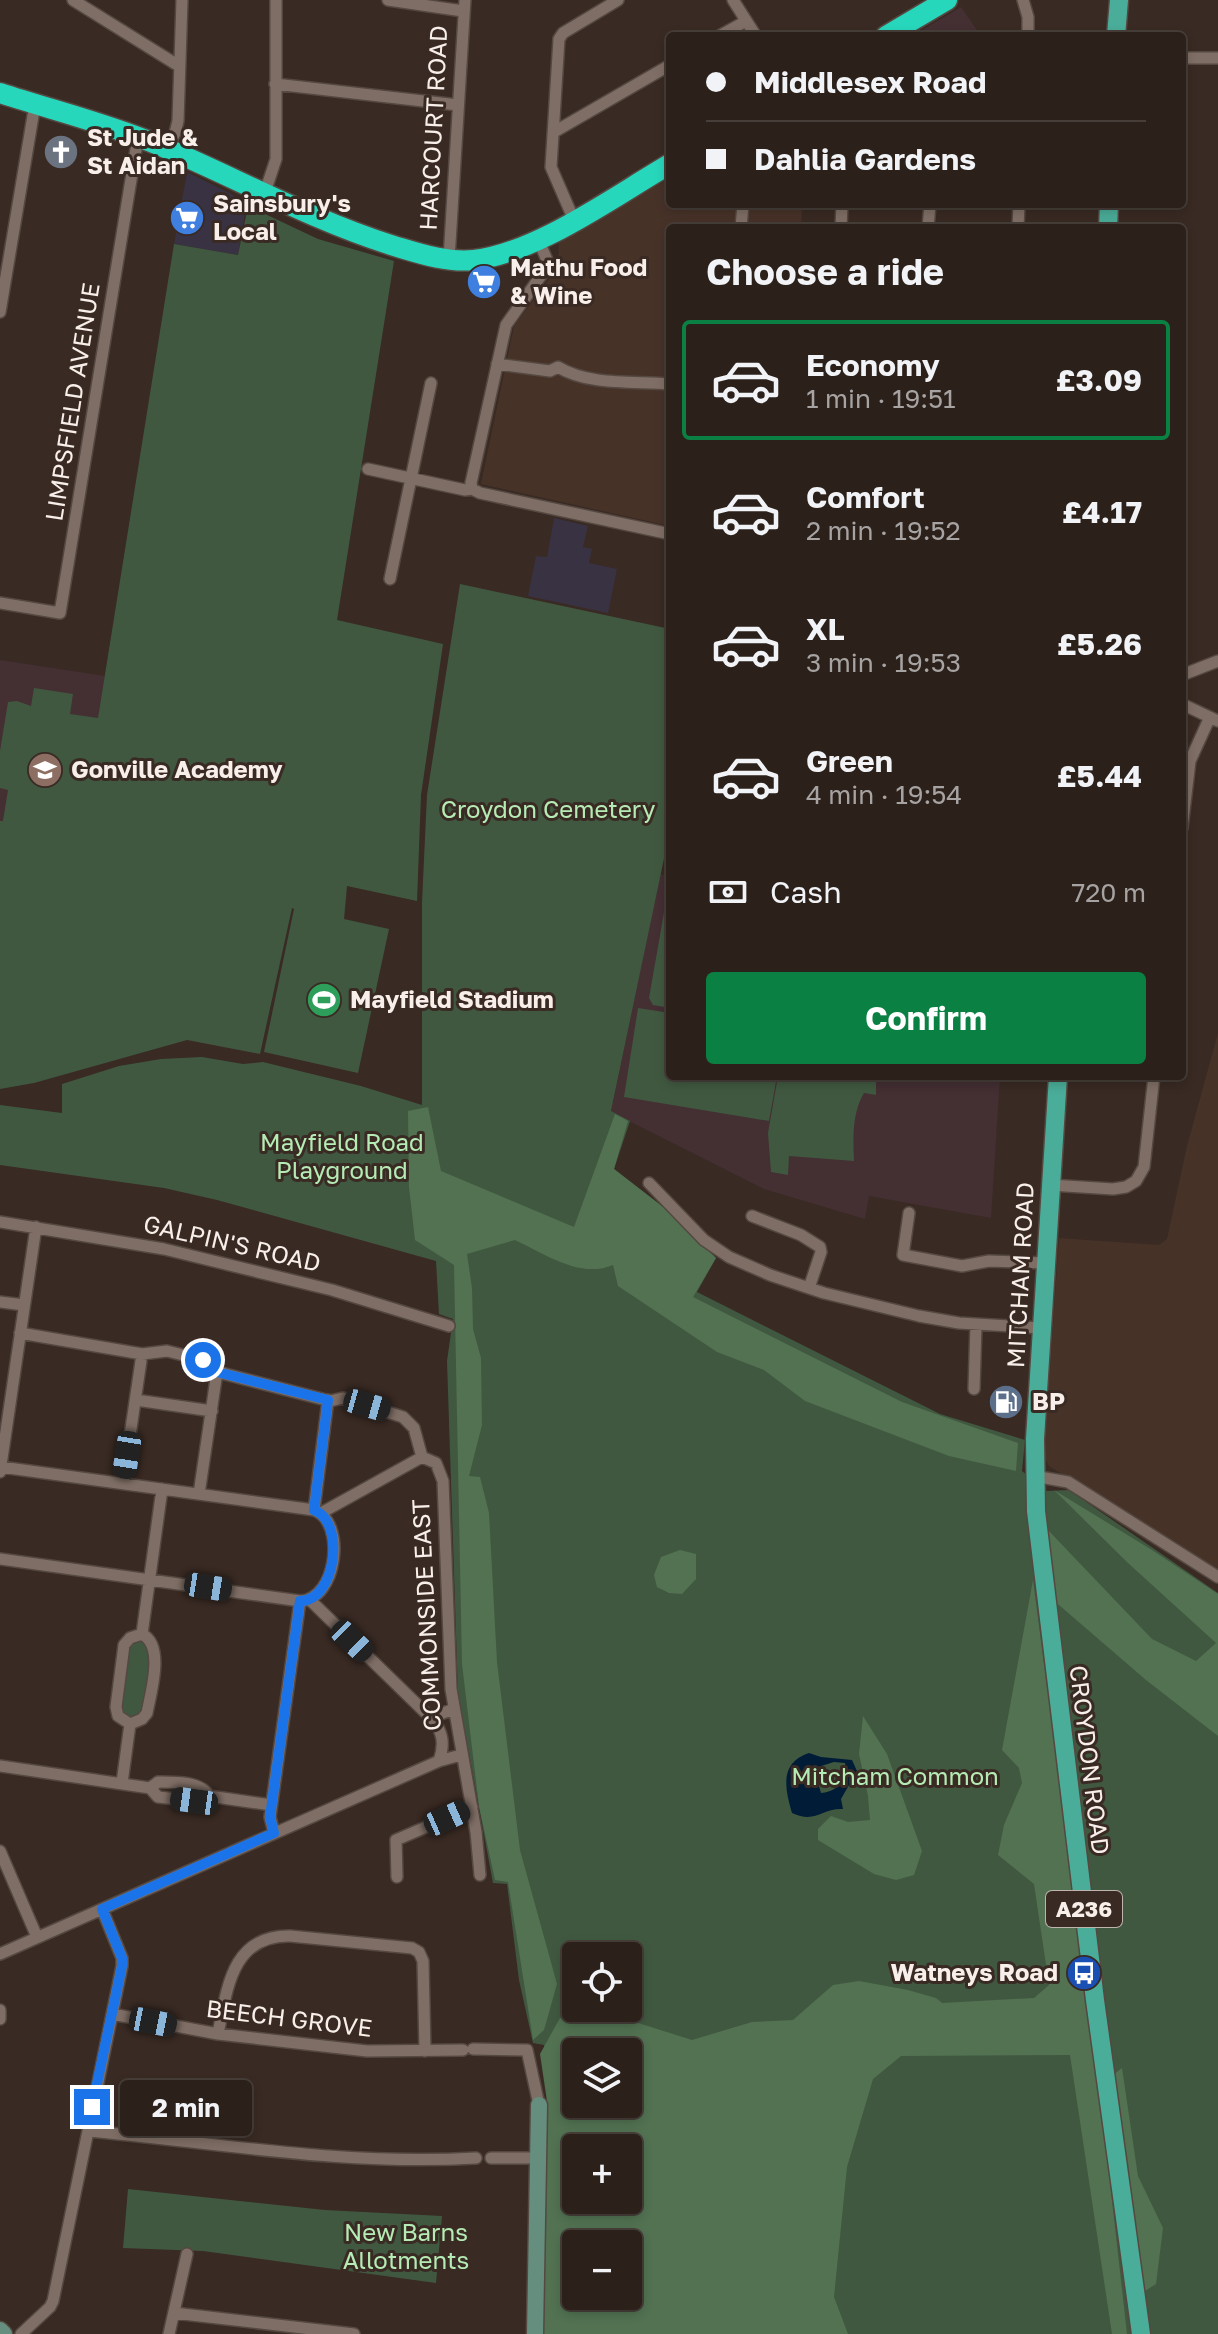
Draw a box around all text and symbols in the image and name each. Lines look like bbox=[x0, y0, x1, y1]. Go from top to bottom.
street label: HARCOURT ROAD bbox=[413, 24, 452, 231]
text: Middlesex Road bbox=[754, 64, 986, 100]
place label: St Jude & St Aidan bbox=[87, 122, 198, 179]
church icon: St Jude & St Aidan bbox=[42, 133, 80, 171]
text: Dahlia Gardens bbox=[754, 141, 976, 177]
place label: Sainsbury's Local bbox=[213, 188, 351, 245]
supermarket icon: Sainsbury's Local bbox=[168, 199, 206, 237]
text: Choose a ride bbox=[706, 250, 944, 293]
place label: Mathu Food & Wine bbox=[510, 252, 647, 309]
supermarket icon: Mathu Food & Wine bbox=[465, 263, 503, 301]
street label: LIMPSFIELD AVENUE bbox=[38, 281, 105, 523]
icon: car bbox=[710, 344, 782, 416]
text: Economy bbox=[806, 347, 940, 383]
text: £3.09 bbox=[1056, 362, 1142, 398]
text: 1 min · 19:51 bbox=[806, 383, 956, 414]
icon: car bbox=[710, 476, 782, 548]
text: Comfort bbox=[806, 479, 925, 515]
text: £4.17 bbox=[1062, 494, 1142, 530]
text: 2 min · 19:52 bbox=[806, 515, 961, 546]
icon: car bbox=[710, 608, 782, 680]
text: XL bbox=[806, 611, 845, 647]
text: £5.26 bbox=[1057, 626, 1142, 662]
text: 3 min · 19:53 bbox=[806, 647, 961, 678]
icon: car bbox=[710, 740, 782, 812]
text: Green bbox=[806, 743, 893, 779]
school or university icon: Gonville Academy bbox=[26, 751, 64, 789]
place label: Gonville Academy bbox=[71, 754, 283, 783]
text: £5.44 bbox=[1057, 758, 1142, 794]
text: 4 min · 19:54 bbox=[806, 779, 962, 810]
park label: Croydon Cemetery bbox=[441, 794, 655, 823]
icon: cash bbox=[706, 870, 750, 914]
text: Cash bbox=[770, 874, 842, 910]
text: 720 m bbox=[1072, 877, 1146, 908]
button: Confirm bbox=[706, 972, 1146, 1064]
sports icon: Mayfield Stadium bbox=[305, 981, 343, 1019]
place label: Mayfield Stadium bbox=[350, 984, 554, 1013]
park label: Mayfield Road Playground bbox=[260, 1127, 424, 1184]
street label: MITCHAM ROAD bbox=[1000, 1181, 1039, 1369]
street label: GALPIN'S ROAD bbox=[141, 1208, 324, 1277]
route start bbox=[185, 1342, 221, 1378]
fuel station icon: BP bbox=[987, 1383, 1025, 1421]
place label: BP bbox=[1032, 1386, 1065, 1415]
car bbox=[341, 1387, 393, 1423]
car bbox=[111, 1429, 143, 1481]
street label: COMMONSIDE EAST bbox=[405, 1498, 446, 1732]
car bbox=[182, 1571, 234, 1603]
car bbox=[326, 1616, 378, 1666]
street label: CROYDON ROAD bbox=[1064, 1664, 1116, 1856]
park label: Mitcham Common bbox=[791, 1761, 999, 1790]
car bbox=[169, 1786, 219, 1816]
car bbox=[420, 1797, 474, 1839]
road number: A236 bbox=[1046, 1891, 1122, 1927]
map controls bbox=[562, 1942, 642, 2310]
button: locate bbox=[562, 1942, 642, 2022]
bus stop icon: Watneys Road bbox=[1065, 1954, 1103, 1992]
place label: Watneys Road bbox=[890, 1957, 1058, 1986]
street label: BEECH GROVE bbox=[205, 1993, 374, 2042]
car bbox=[127, 2006, 179, 2038]
button: layers bbox=[562, 2038, 642, 2118]
callout: 2 min bbox=[120, 2079, 252, 2135]
route end bbox=[74, 2089, 110, 2125]
text: 2 min bbox=[152, 2092, 220, 2123]
button: + bbox=[562, 2134, 642, 2214]
park label: New Barns Allotments bbox=[343, 2217, 469, 2274]
button: − bbox=[562, 2230, 642, 2310]

